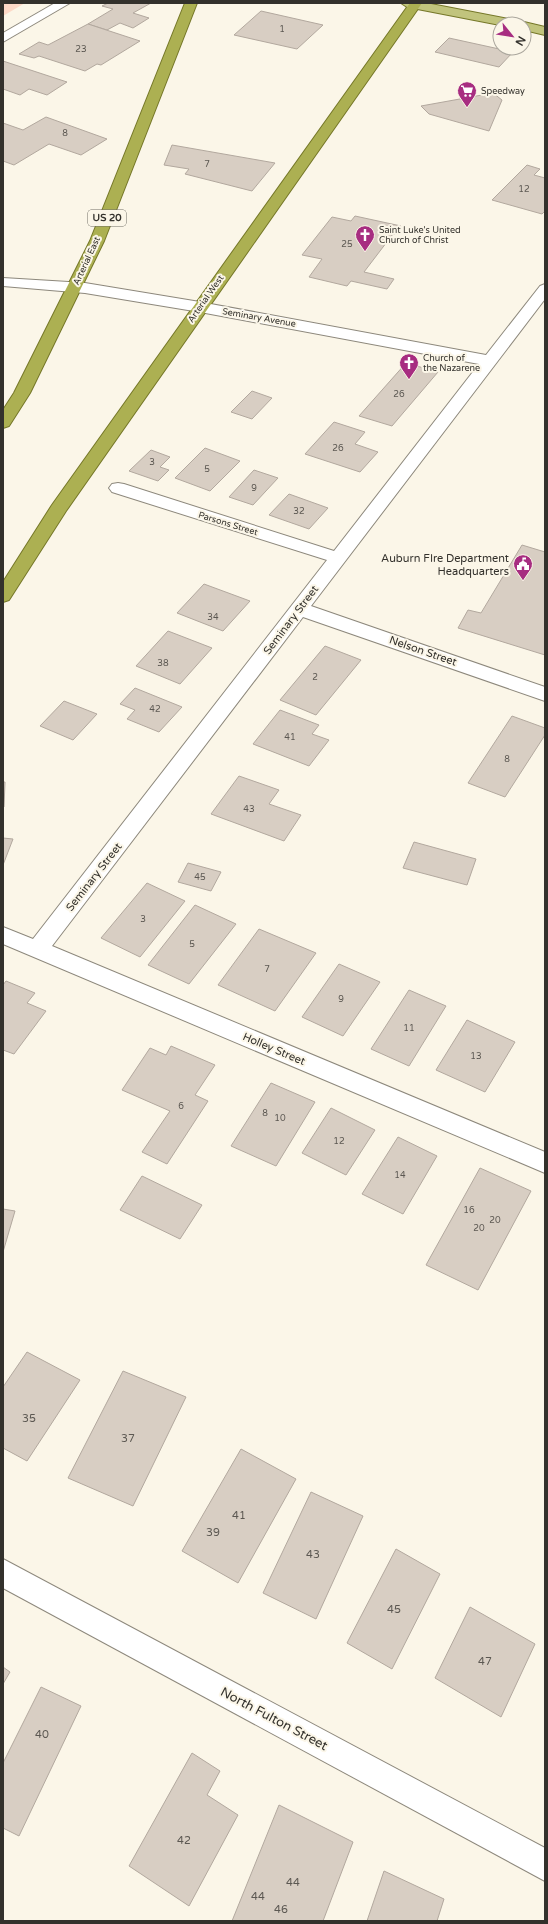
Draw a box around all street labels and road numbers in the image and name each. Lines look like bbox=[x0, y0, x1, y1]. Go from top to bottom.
road number: US 20 bbox=[88, 210, 126, 226]
street label: Arterial East bbox=[71, 234, 103, 287]
street label: Arterial West bbox=[186, 273, 227, 325]
street label: Seminary Avenue bbox=[221, 306, 297, 330]
street label: Parsons Street bbox=[197, 510, 260, 538]
street label: Seminary Street bbox=[261, 583, 321, 657]
street label: Nelson Street bbox=[388, 633, 458, 669]
street label: Seminary Street bbox=[63, 840, 125, 914]
street label: Holley Street bbox=[241, 1030, 307, 1068]
street label: North Fulton Street bbox=[218, 1684, 330, 1754]

